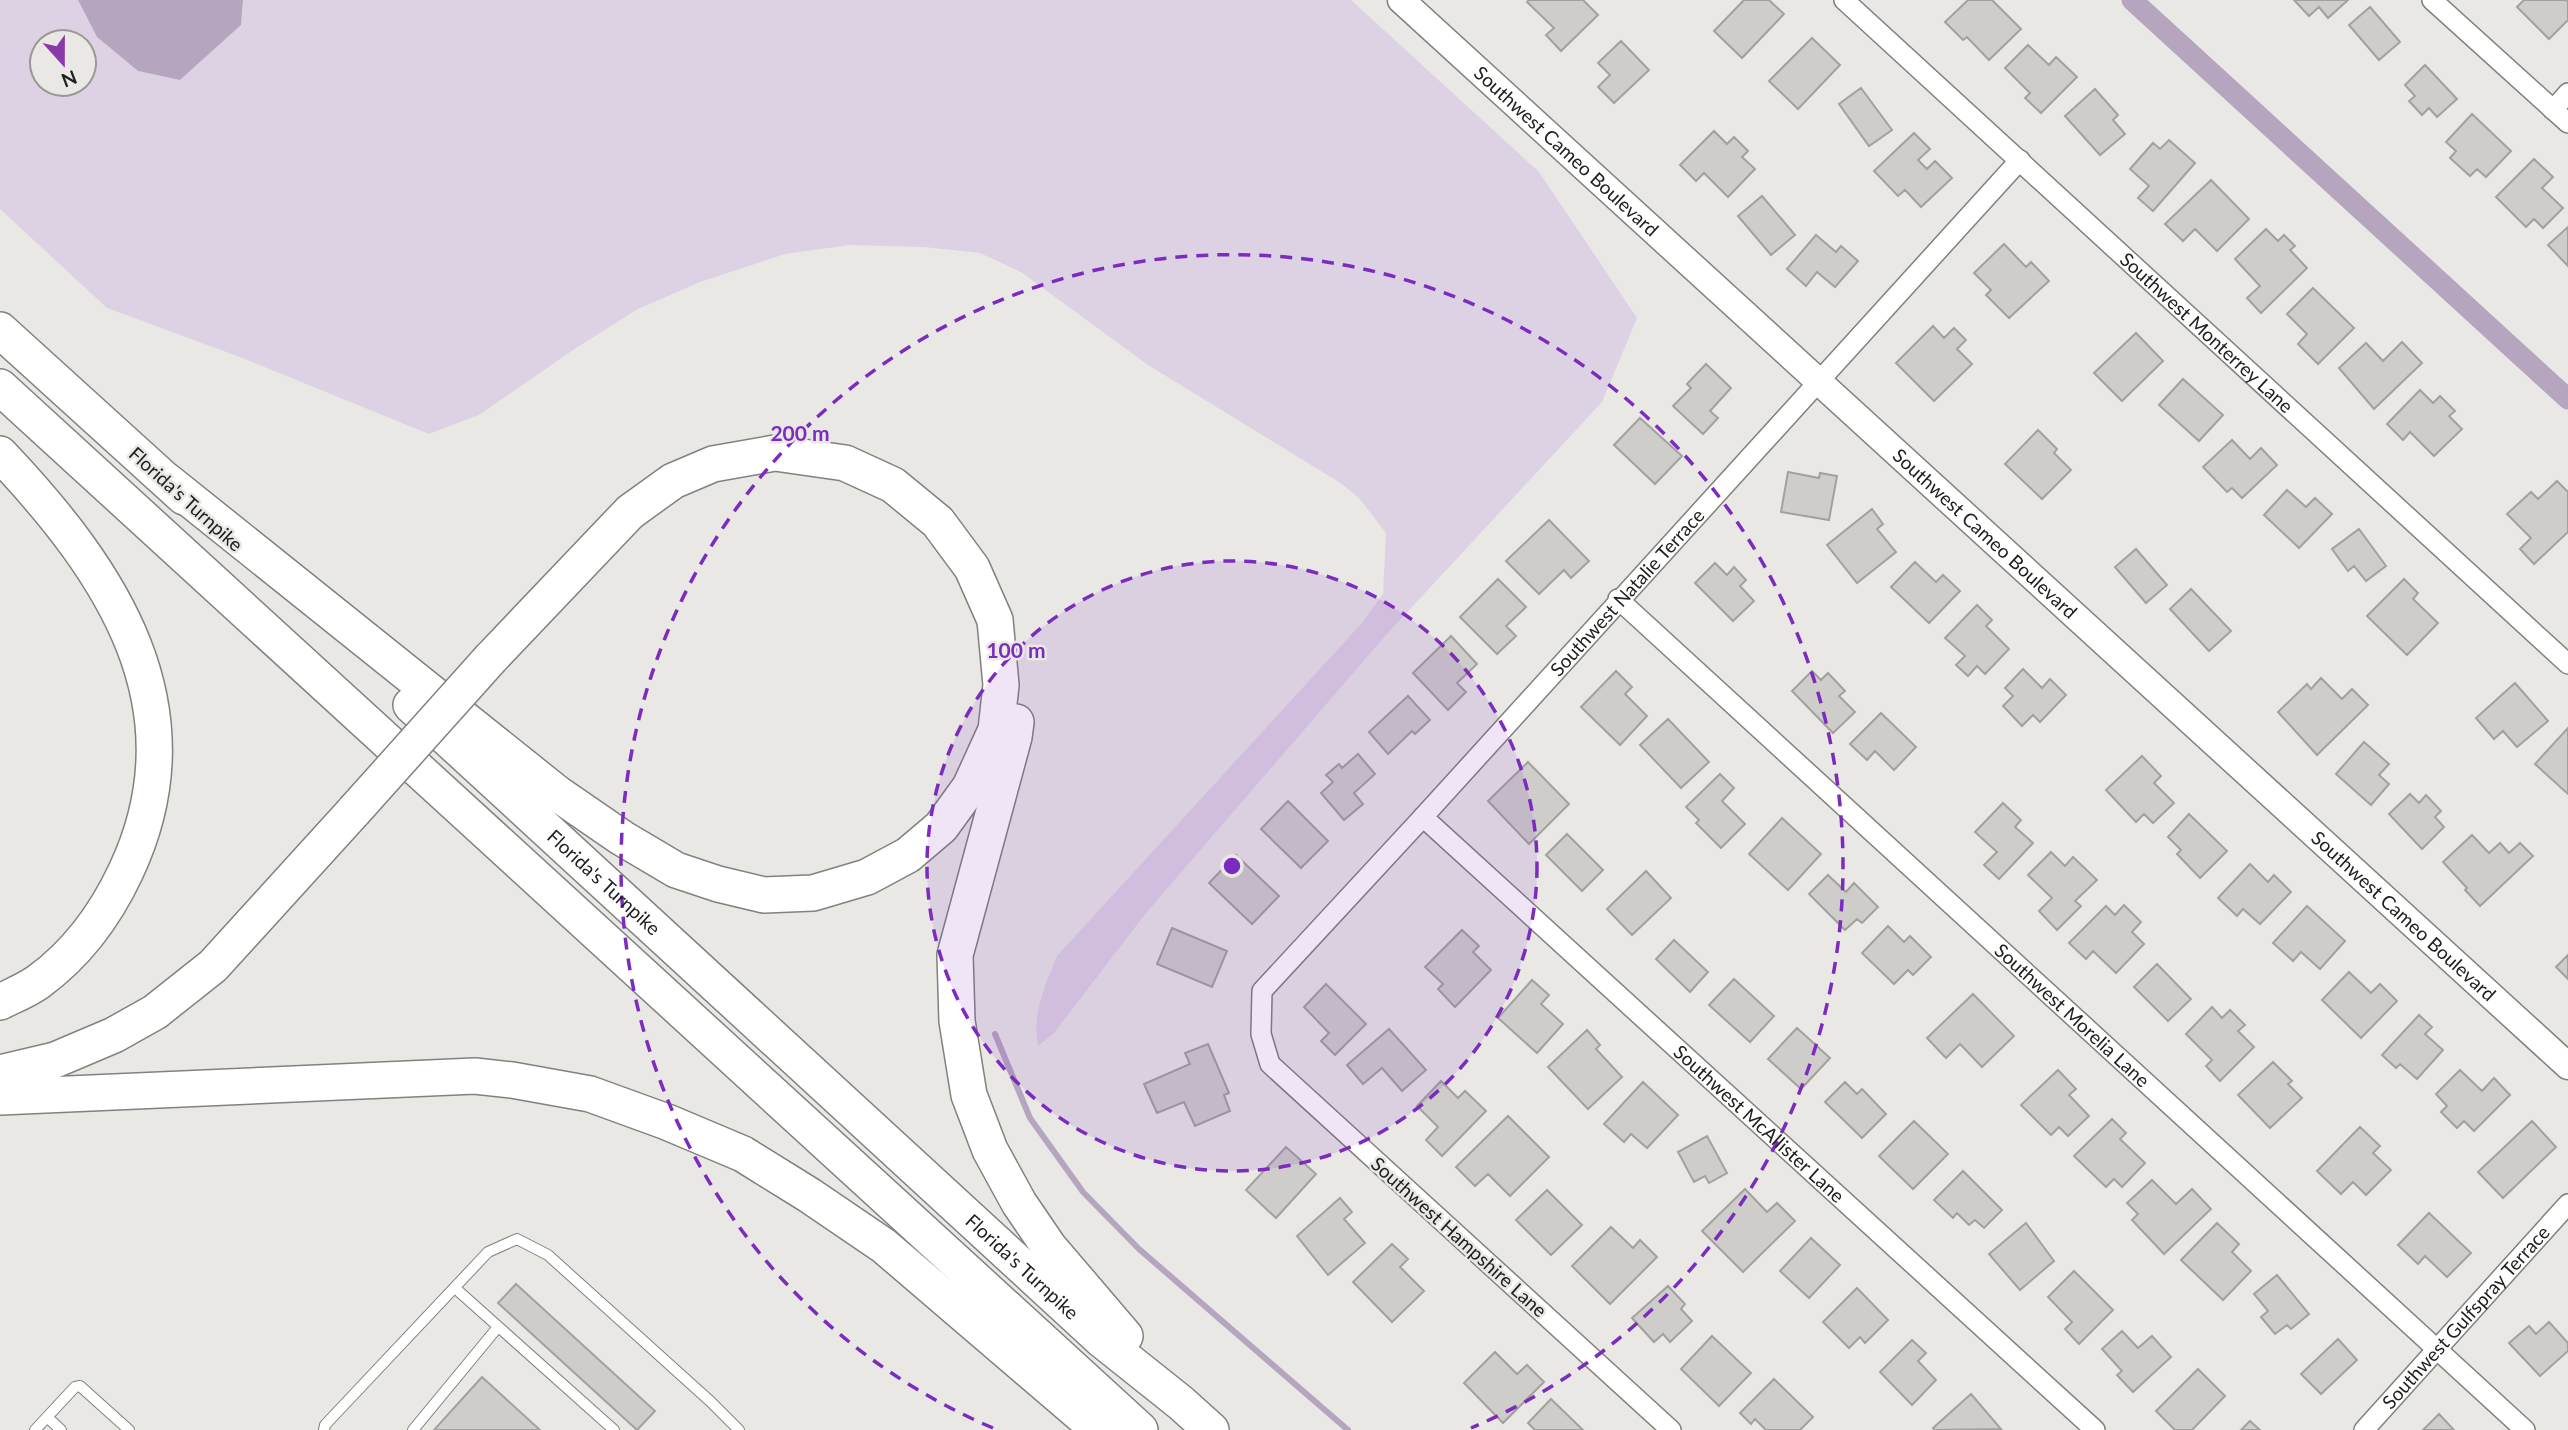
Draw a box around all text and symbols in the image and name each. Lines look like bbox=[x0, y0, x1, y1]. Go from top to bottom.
north arrow bbox=[28, 28, 98, 98]
street label: Southwest Cameo Boulevard bbox=[1470, 61, 1664, 241]
text: N bbox=[58, 66, 80, 93]
street label: Southwest Monterrey Lane bbox=[2116, 247, 2298, 417]
text: 200 m bbox=[770, 420, 830, 445]
street label: Florida's Turnpike bbox=[125, 442, 248, 556]
street label: Southwest Cameo Boulevard bbox=[1888, 443, 2082, 623]
street label: Southwest Natalie Terrace bbox=[1545, 503, 1709, 680]
text: 100 m bbox=[986, 637, 1046, 662]
street label: Florida's Turnpike bbox=[543, 824, 665, 940]
street label: Southwest Cameo Boulevard bbox=[2307, 826, 2501, 1005]
centre of rings bbox=[1220, 854, 1244, 878]
street label: Southwest Morelia Lane bbox=[1990, 938, 2155, 1091]
street label: Southwest McAllister Lane bbox=[1669, 1040, 1850, 1207]
street label: Southwest Hampshire Lane bbox=[1367, 1152, 1552, 1322]
street label: Florida's Turnpike bbox=[961, 1209, 1084, 1324]
street label: Southwest Gulfspray Terrace bbox=[2377, 1220, 2554, 1413]

